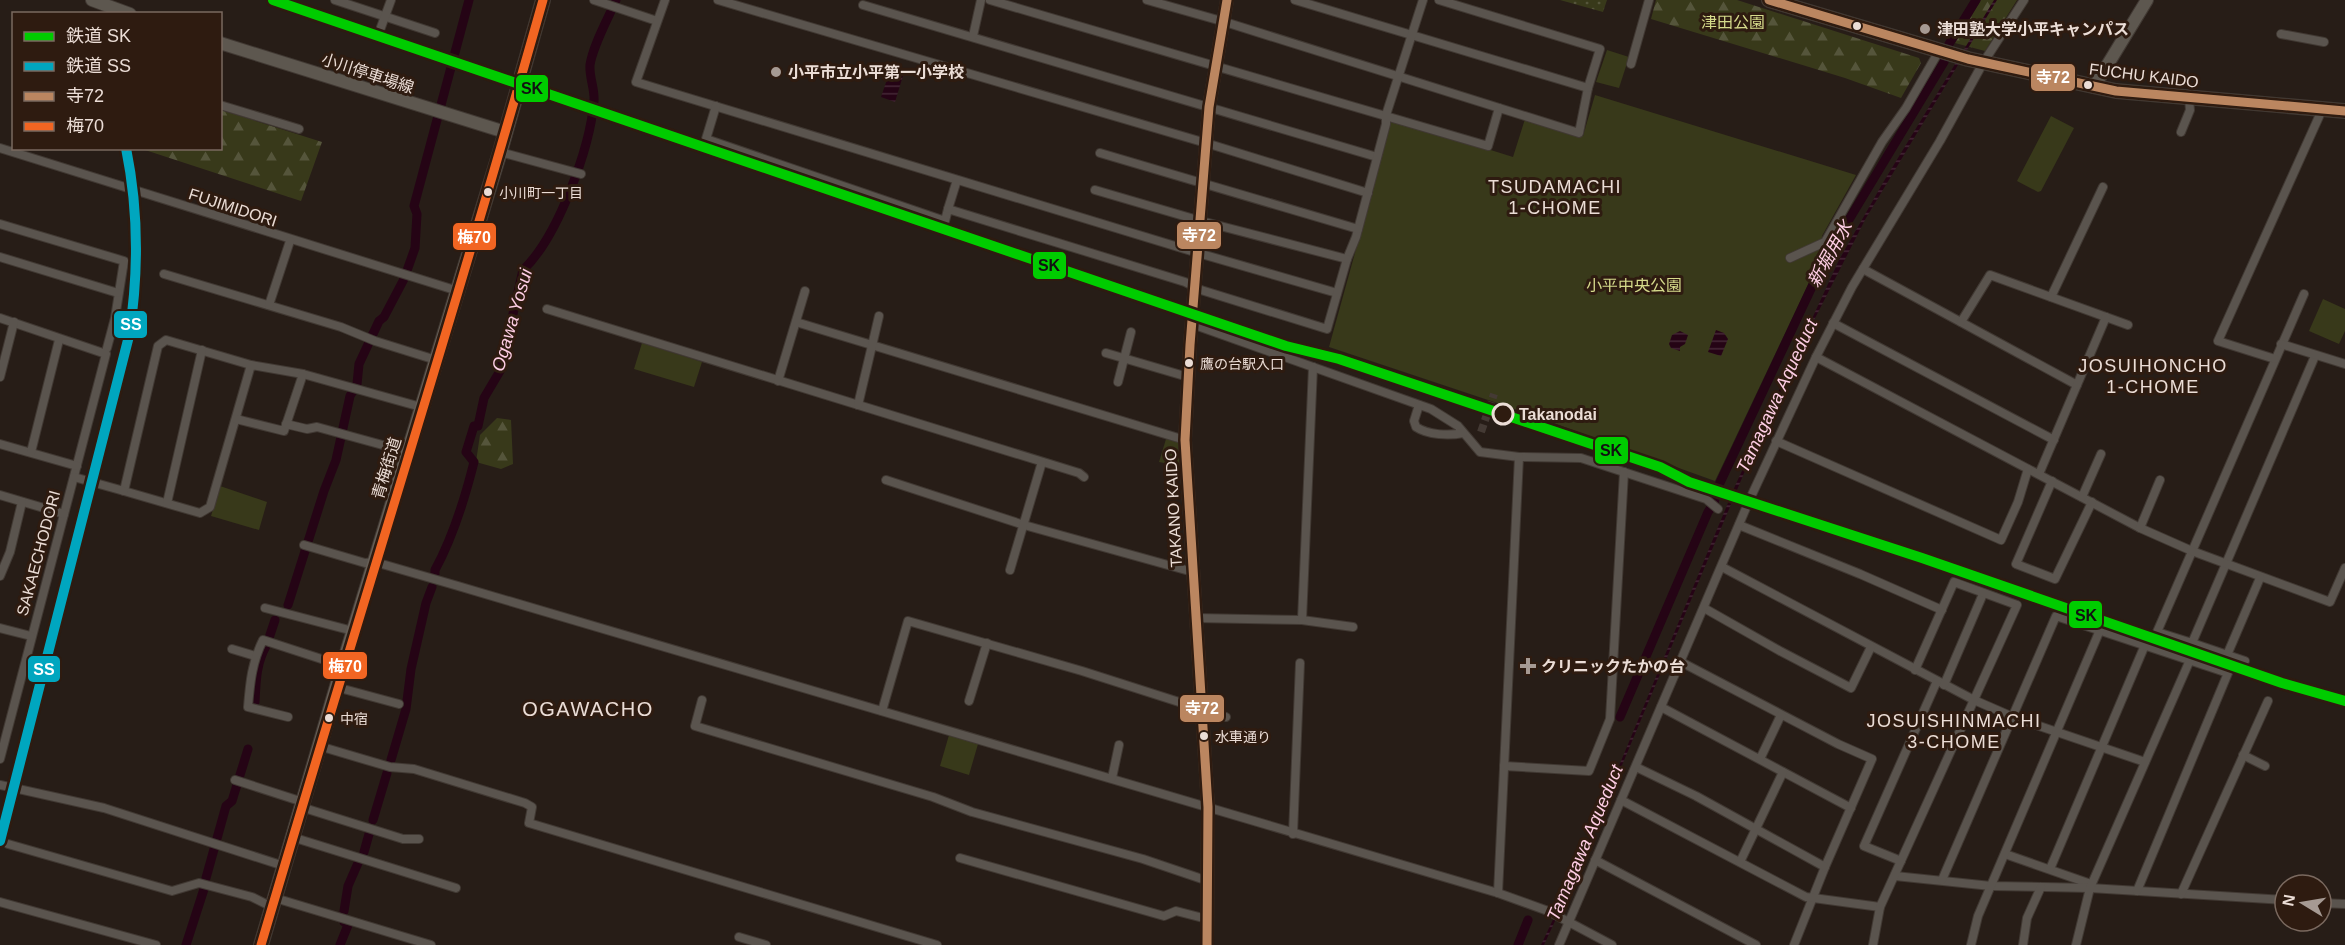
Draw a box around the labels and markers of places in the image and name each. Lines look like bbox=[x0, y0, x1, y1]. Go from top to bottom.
unlabelled marker bbox=[1851, 20, 1863, 32]
place label: 津田塾大学小平キャンパス bbox=[1937, 21, 2129, 38]
marker: 津田塾大学小平キャンパス bbox=[1918, 22, 1932, 36]
place label: 小平市立小平第一小学校 bbox=[788, 64, 964, 81]
marker: 小平市立小平第一小学校 bbox=[769, 65, 783, 79]
unlabelled marker bbox=[2082, 79, 2094, 91]
place label: 小川町一丁目 bbox=[499, 185, 583, 201]
marker: 小川町一丁目 bbox=[482, 186, 494, 198]
place label: 鷹の台駅入口 bbox=[1200, 356, 1284, 372]
marker: 鷹の台駅入口 bbox=[1183, 357, 1195, 369]
marker: Takanodai bbox=[1492, 403, 1514, 425]
place label: Takanodai bbox=[1519, 406, 1597, 423]
marker: クリニックたかの台 bbox=[1519, 657, 1537, 675]
place label: クリニックたかの台 bbox=[1541, 658, 1685, 675]
place label: 中宿 bbox=[340, 711, 368, 727]
marker: 中宿 bbox=[323, 712, 335, 724]
place label: 水車通り bbox=[1215, 729, 1271, 745]
marker: 水車通り bbox=[1198, 730, 1210, 742]

